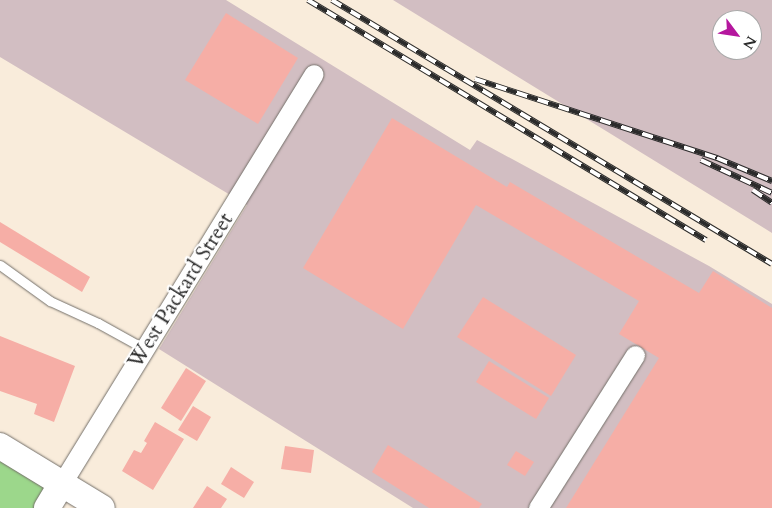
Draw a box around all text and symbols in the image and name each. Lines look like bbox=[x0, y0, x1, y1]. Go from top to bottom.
north arrow bbox=[712, 10, 762, 60]
text: N bbox=[738, 32, 761, 53]
street label: West Packard Street bbox=[123, 209, 239, 373]

